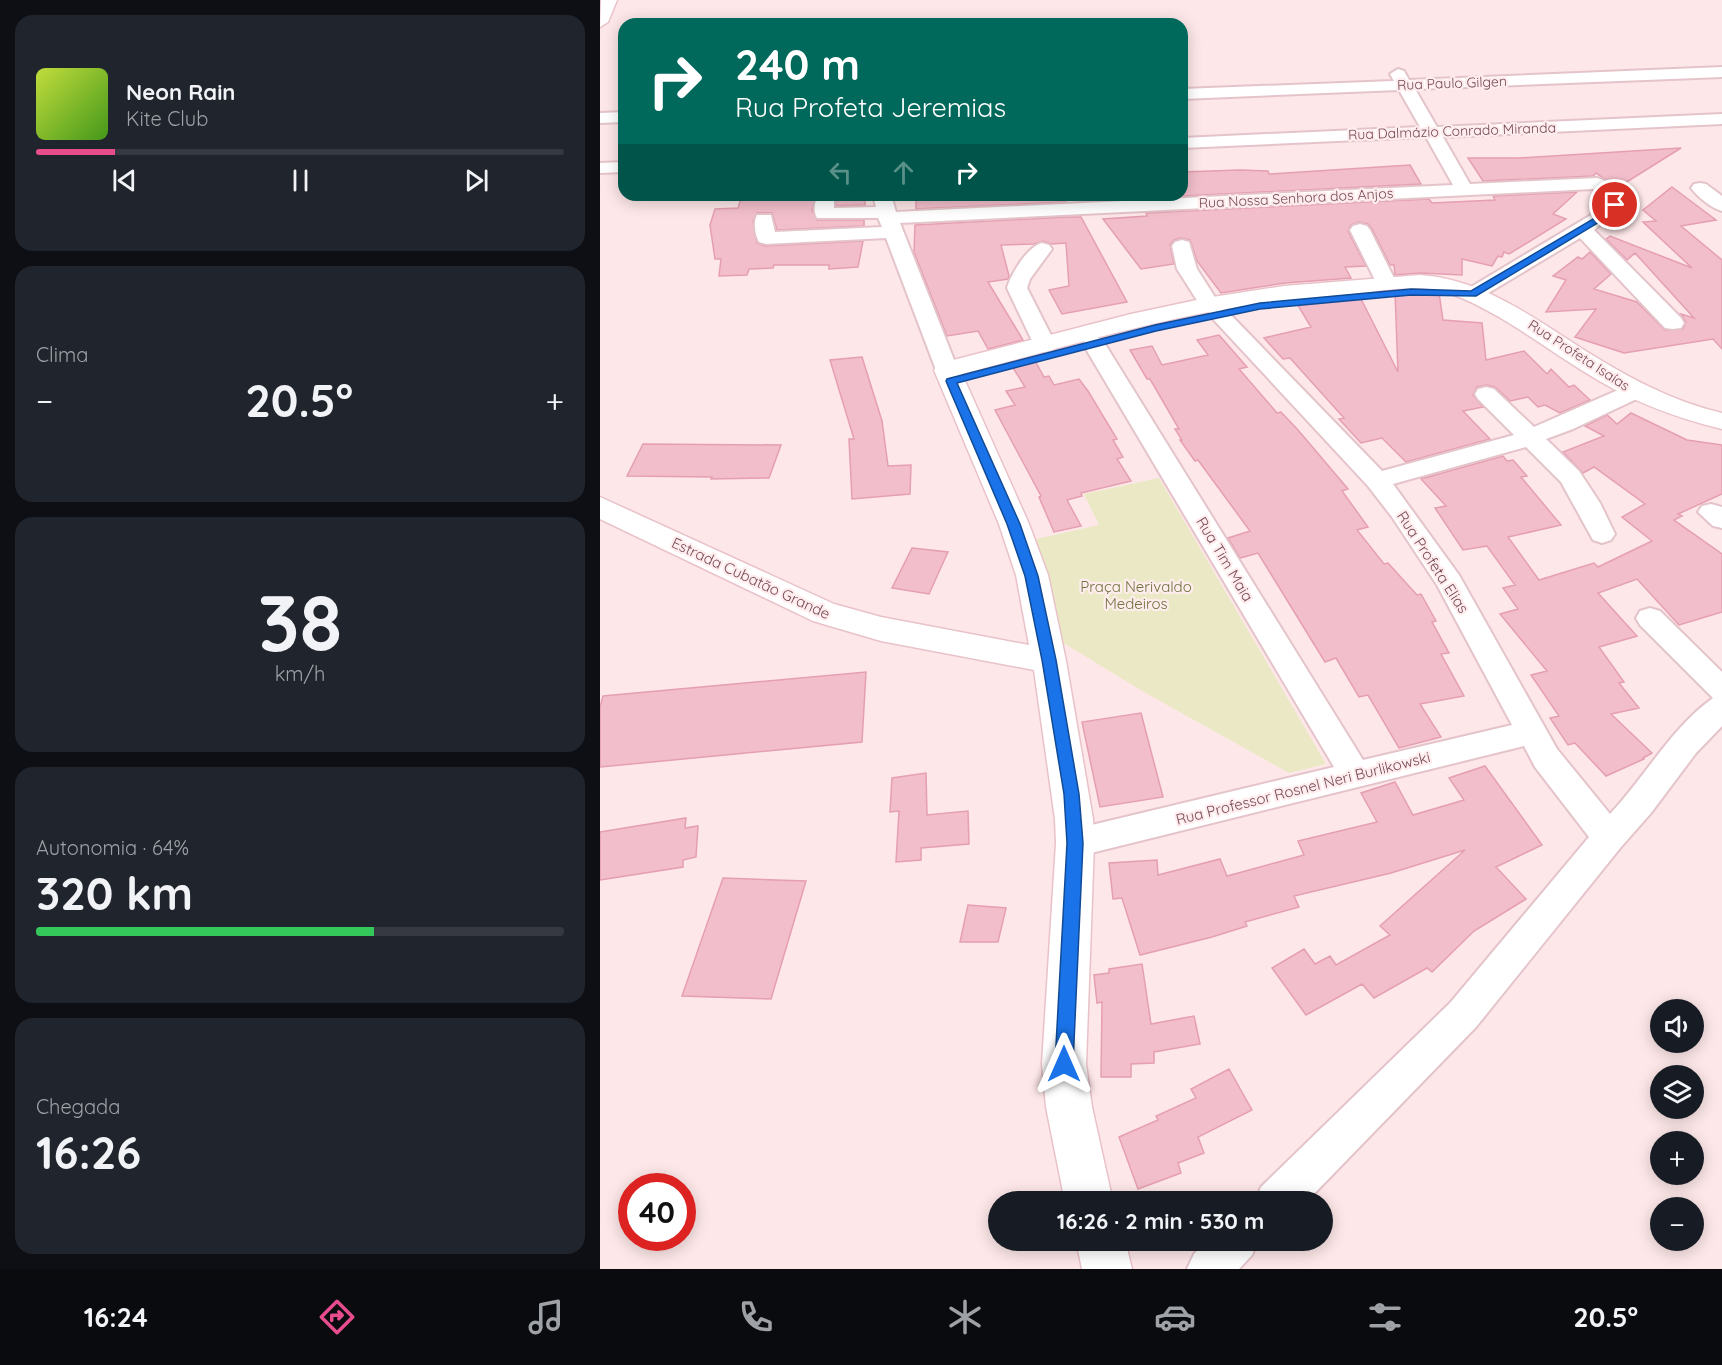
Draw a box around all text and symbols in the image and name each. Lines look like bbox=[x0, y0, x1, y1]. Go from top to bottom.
text: 240 m bbox=[735, 38, 860, 91]
icon: right bbox=[636, 42, 714, 120]
street label: Rua Paulo Gilgen bbox=[1397, 72, 1507, 94]
text: Neon Rain bbox=[126, 78, 235, 106]
text: Rua Profeta Jeremias bbox=[735, 90, 1006, 124]
text: Kite Club bbox=[126, 106, 208, 131]
street label: Rua Dalmázio Conrado Miranda bbox=[1348, 118, 1556, 144]
icon: left bbox=[824, 156, 857, 189]
icon: ahead bbox=[887, 156, 920, 189]
icon: right bbox=[950, 156, 983, 189]
icon: previous bbox=[108, 164, 141, 197]
icon: pause bbox=[284, 164, 317, 197]
icon: next bbox=[460, 164, 493, 197]
pin bbox=[1589, 179, 1640, 230]
street label: Rua Nossa Senhora dos Anjos bbox=[1198, 184, 1394, 212]
icon: arrive bbox=[1598, 188, 1631, 221]
street label: Rua Profeta Isaías bbox=[1525, 315, 1633, 395]
text: Clima bbox=[36, 342, 88, 367]
text: 20.5° bbox=[245, 372, 353, 428]
text: − bbox=[36, 380, 53, 421]
text: + bbox=[545, 380, 564, 421]
street label: Rua Profeta Elias bbox=[1393, 507, 1473, 617]
street label: Rua Tim Maia bbox=[1192, 513, 1258, 605]
street label: Estrada Cubatão Grande bbox=[669, 533, 833, 623]
text: 38 bbox=[258, 573, 342, 671]
park label: Praça Nerivaldo Medeiros bbox=[1080, 577, 1192, 613]
text: km/h bbox=[275, 661, 325, 686]
street label: Rua Professor Rosnel Neri Burlikowski bbox=[1174, 747, 1432, 829]
text: Autonomia · 64% bbox=[36, 835, 189, 860]
text: 320 km bbox=[36, 865, 193, 921]
map controls bbox=[1650, 999, 1704, 1251]
button: sound bbox=[1650, 999, 1704, 1053]
position arrow bbox=[1032, 1032, 1096, 1096]
button: layers bbox=[1650, 1065, 1704, 1119]
text: Chegada bbox=[36, 1094, 120, 1119]
text: 16:26 bbox=[36, 1124, 141, 1180]
button: + bbox=[1650, 1131, 1704, 1185]
speed limit sign: 40 bbox=[618, 1173, 696, 1251]
button: − bbox=[1650, 1197, 1704, 1251]
text: 16:26 · 2 min · 530 m bbox=[1057, 1207, 1264, 1235]
icon: directions bbox=[316, 1296, 358, 1338]
icon: music bbox=[525, 1296, 567, 1338]
icon: phone bbox=[735, 1296, 777, 1338]
icon: climate bbox=[944, 1296, 986, 1338]
icon: car bbox=[1154, 1296, 1196, 1338]
icon: filters bbox=[1364, 1296, 1406, 1338]
text: 16:24 bbox=[84, 1300, 148, 1334]
text: 20.5° bbox=[1573, 1300, 1638, 1334]

